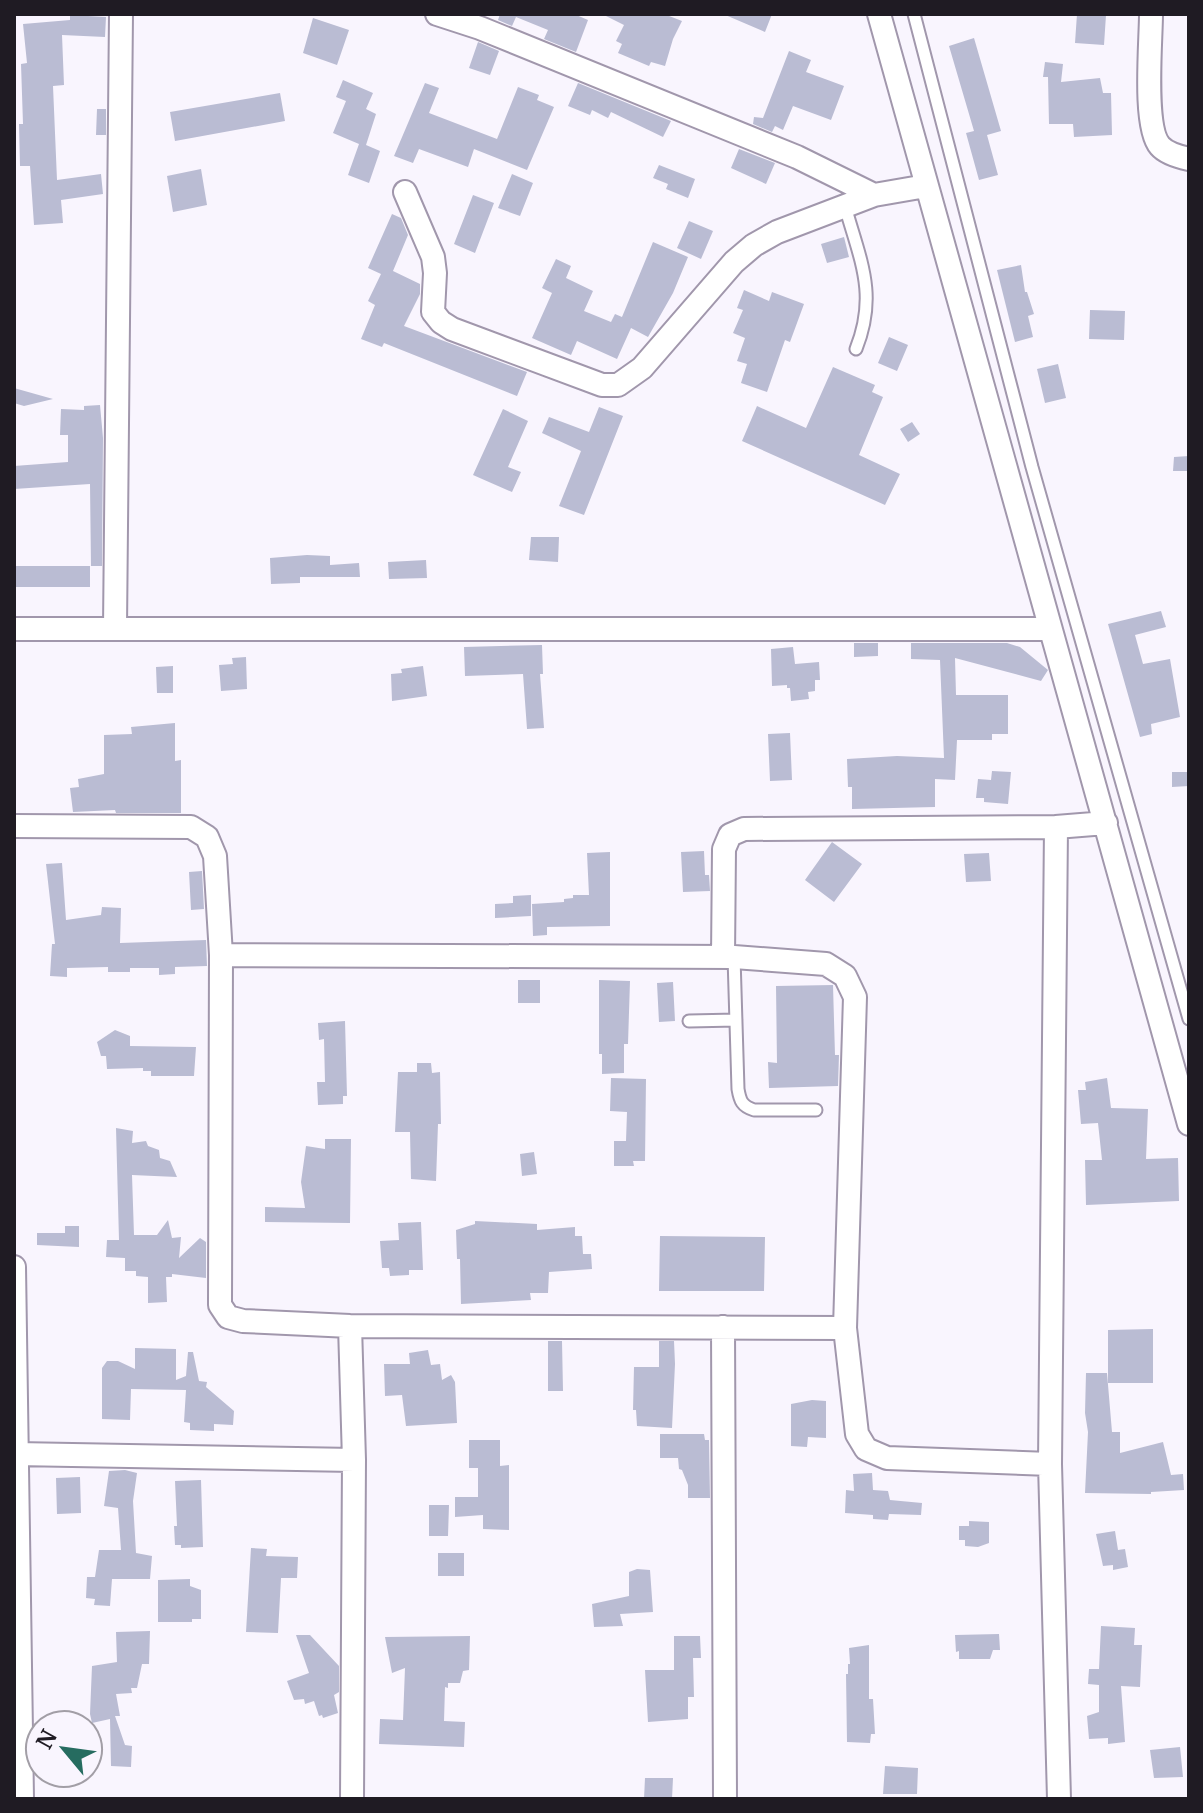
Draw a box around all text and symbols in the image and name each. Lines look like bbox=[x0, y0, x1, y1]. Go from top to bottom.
north arrow bbox=[24, 1709, 104, 1789]
text: N bbox=[30, 1724, 63, 1754]

